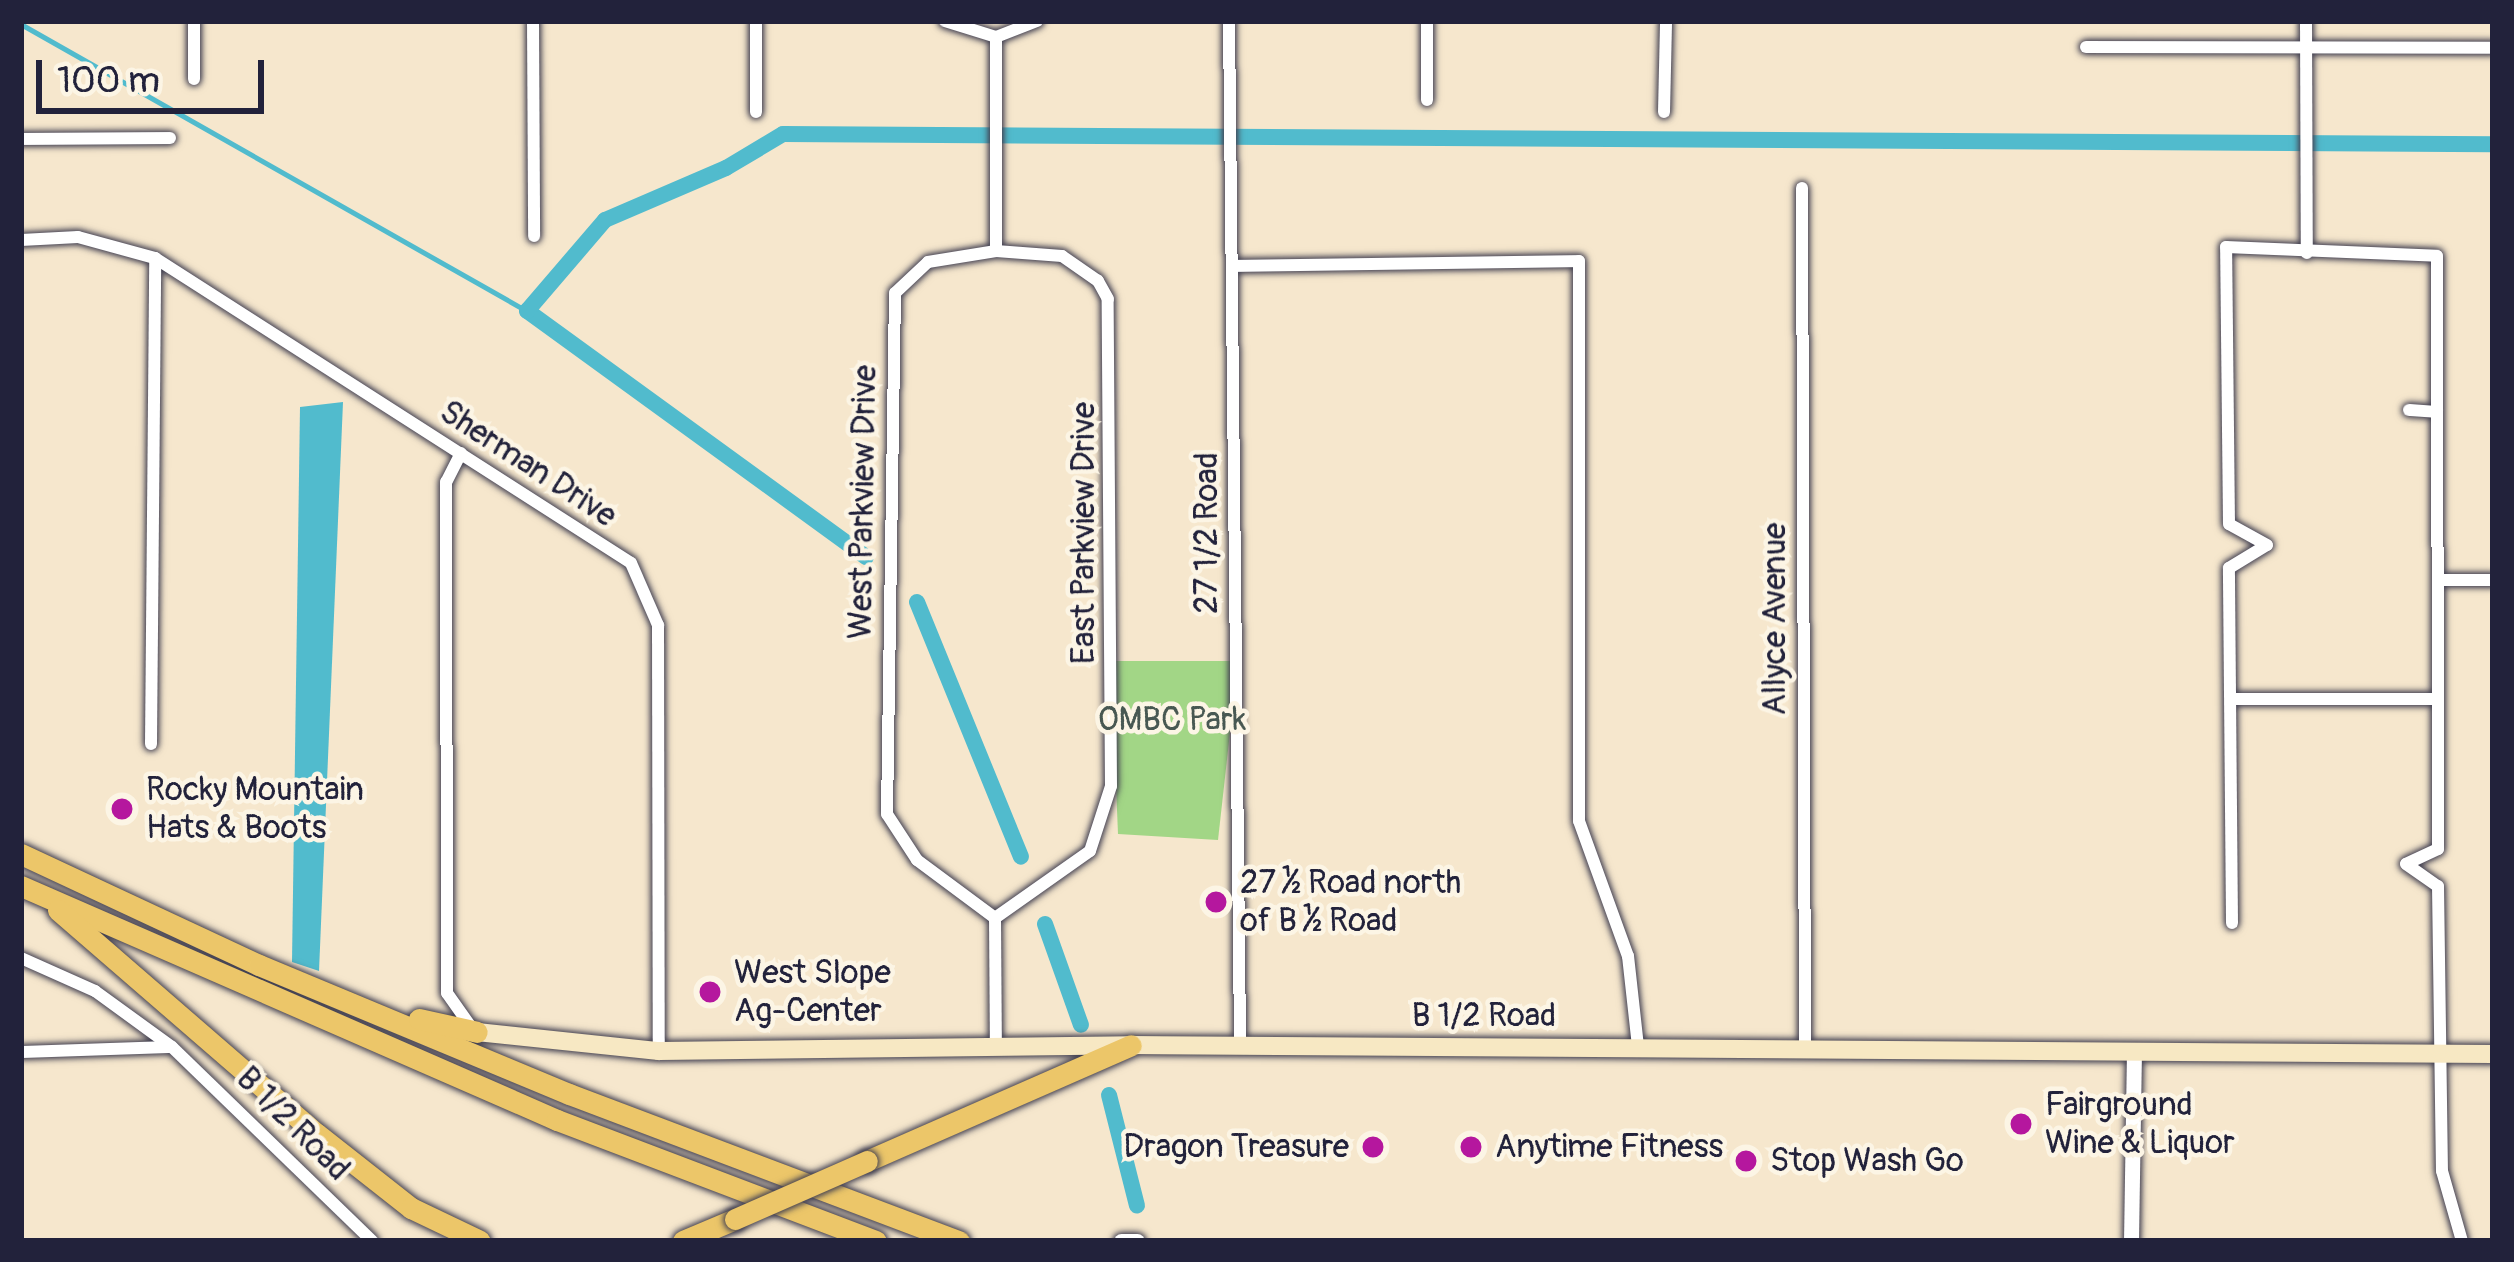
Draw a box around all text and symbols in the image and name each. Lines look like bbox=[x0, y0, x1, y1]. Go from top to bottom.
scale bar bbox=[42, 36, 270, 110]
text: 100 m bbox=[57, 58, 160, 103]
street label: West Parkview Drive bbox=[841, 365, 885, 639]
street label: Sherman Drive bbox=[432, 392, 624, 536]
street label: East Parkview Drive bbox=[1064, 402, 1104, 664]
street label: 27 1/2 Road bbox=[1187, 452, 1227, 614]
street label: Allyce Avenue bbox=[1755, 523, 1795, 715]
park label: OMBC Park bbox=[1098, 700, 1246, 740]
place label: Rocky Mountain Hats & Boots bbox=[146, 770, 364, 848]
marker: Rocky Mountain Hats & Boots bbox=[109, 796, 135, 822]
place label: 27 ½ Road north of B ½ Road bbox=[1240, 863, 1461, 941]
marker: 27 ½ Road north of B ½ Road bbox=[1203, 889, 1229, 915]
place label: West Slope Ag-Center bbox=[734, 953, 891, 1031]
marker: West Slope Ag-Center bbox=[697, 979, 723, 1005]
street label: B 1/2 Road bbox=[1412, 996, 1556, 1036]
street label: B 1/2 Road bbox=[228, 1059, 358, 1189]
place label: Fairground Wine & Liquor bbox=[2045, 1085, 2235, 1163]
marker: Fairground Wine & Liquor bbox=[2008, 1111, 2034, 1137]
place label: Dragon Treasure bbox=[1123, 1127, 1349, 1167]
place label: Anytime Fitness bbox=[1495, 1127, 1723, 1167]
marker: Dragon Treasure bbox=[1360, 1134, 1386, 1160]
marker: Anytime Fitness bbox=[1458, 1134, 1484, 1160]
place label: Stop Wash Go bbox=[1770, 1141, 1964, 1181]
marker: Stop Wash Go bbox=[1733, 1148, 1759, 1174]

